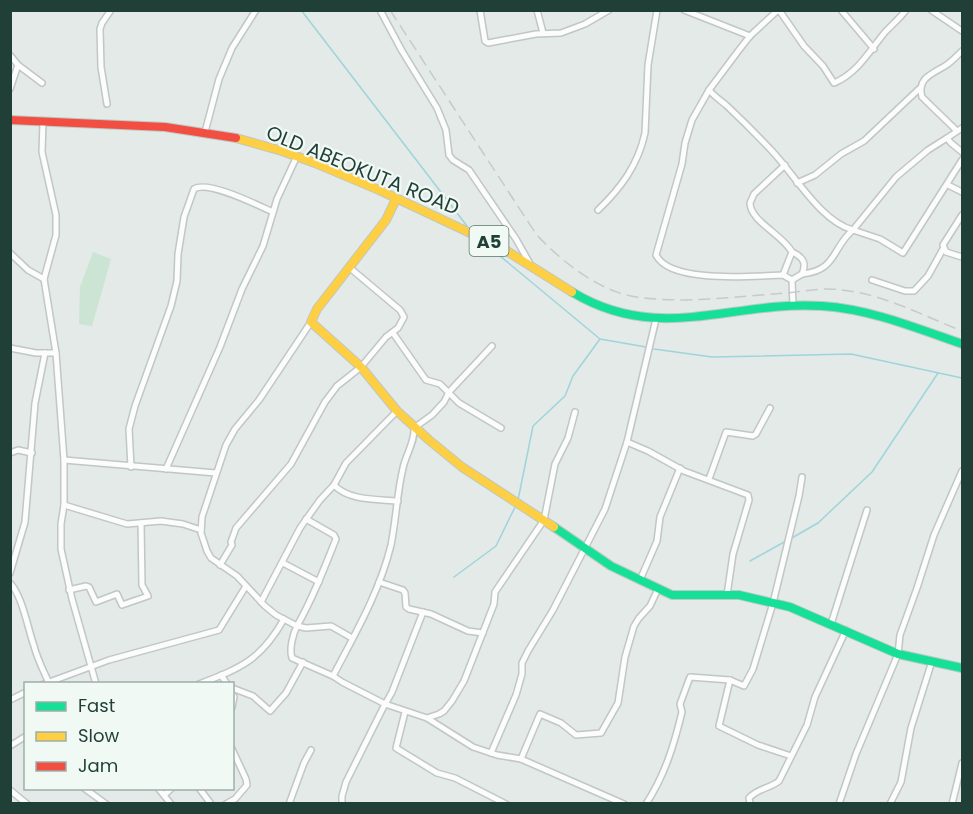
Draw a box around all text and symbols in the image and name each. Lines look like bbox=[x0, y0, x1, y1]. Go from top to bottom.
street label: OLD ABEOKUTA ROAD bbox=[262, 118, 464, 222]
road number: A5 bbox=[470, 226, 508, 256]
legend bbox=[24, 682, 234, 790]
text: Fast bbox=[78, 693, 115, 718]
text: Slow bbox=[78, 723, 120, 748]
text: Jam bbox=[78, 753, 118, 778]

